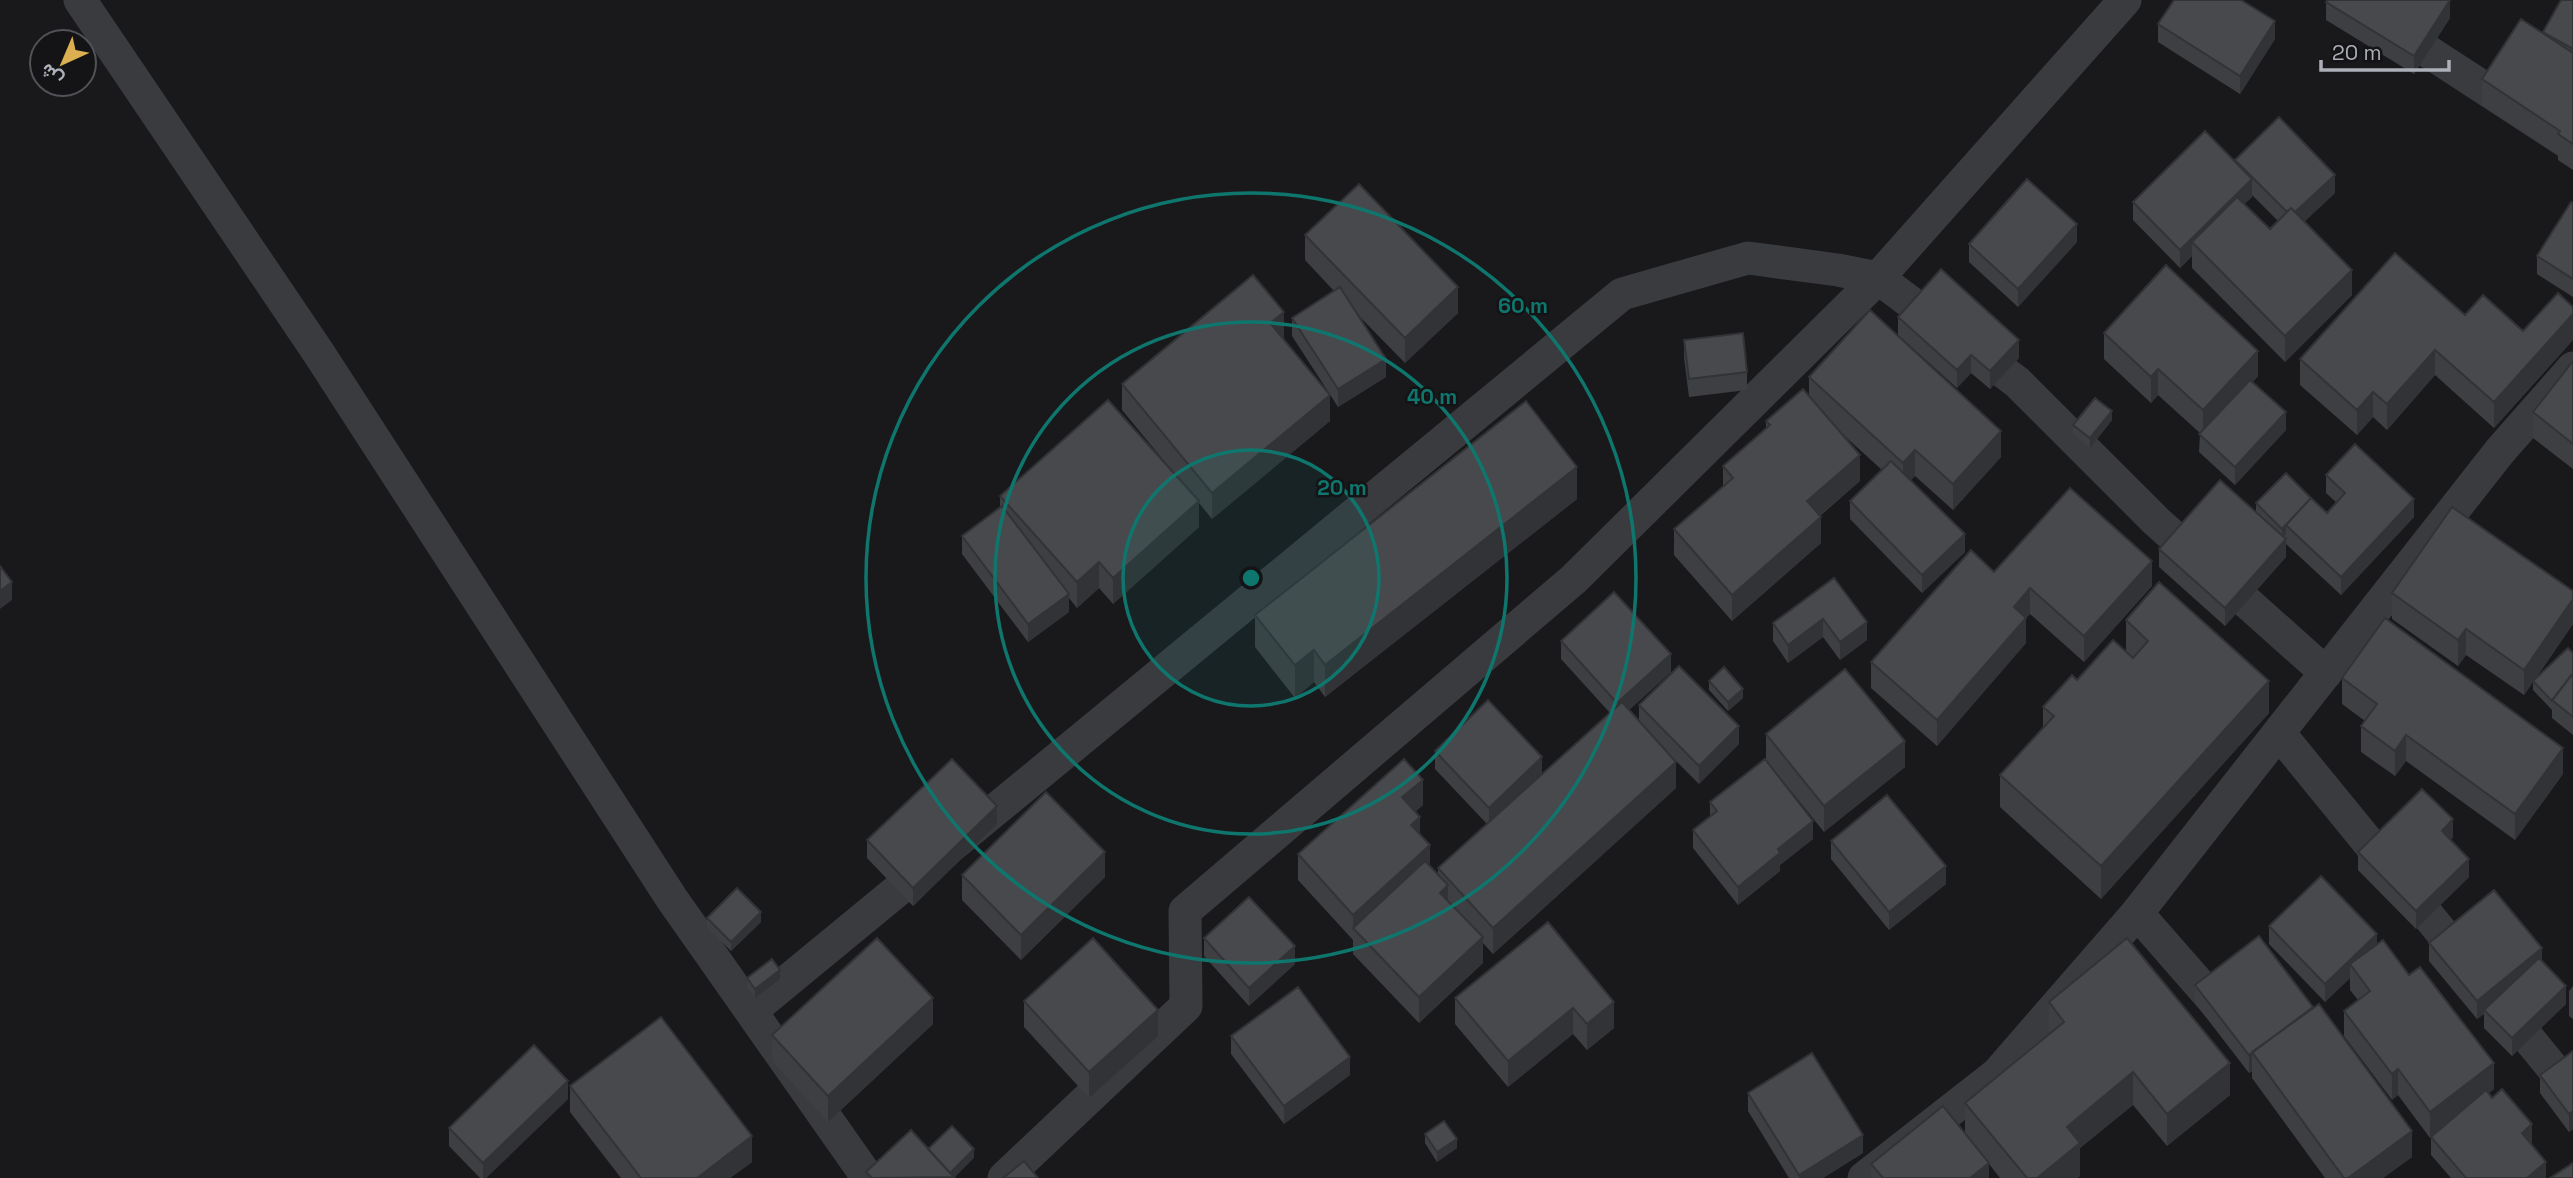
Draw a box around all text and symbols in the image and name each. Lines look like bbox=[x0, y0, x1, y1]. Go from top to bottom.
north arrow bbox=[28, 28, 98, 98]
scale bar bbox=[2321, 28, 2449, 72]
text: 20 m bbox=[2332, 39, 2382, 66]
text: ش bbox=[35, 58, 68, 92]
text: 60 m bbox=[1498, 292, 1548, 319]
text: 40 m bbox=[1407, 383, 1457, 410]
text: 20 m bbox=[1317, 474, 1367, 501]
centre of rings bbox=[1239, 566, 1263, 590]

